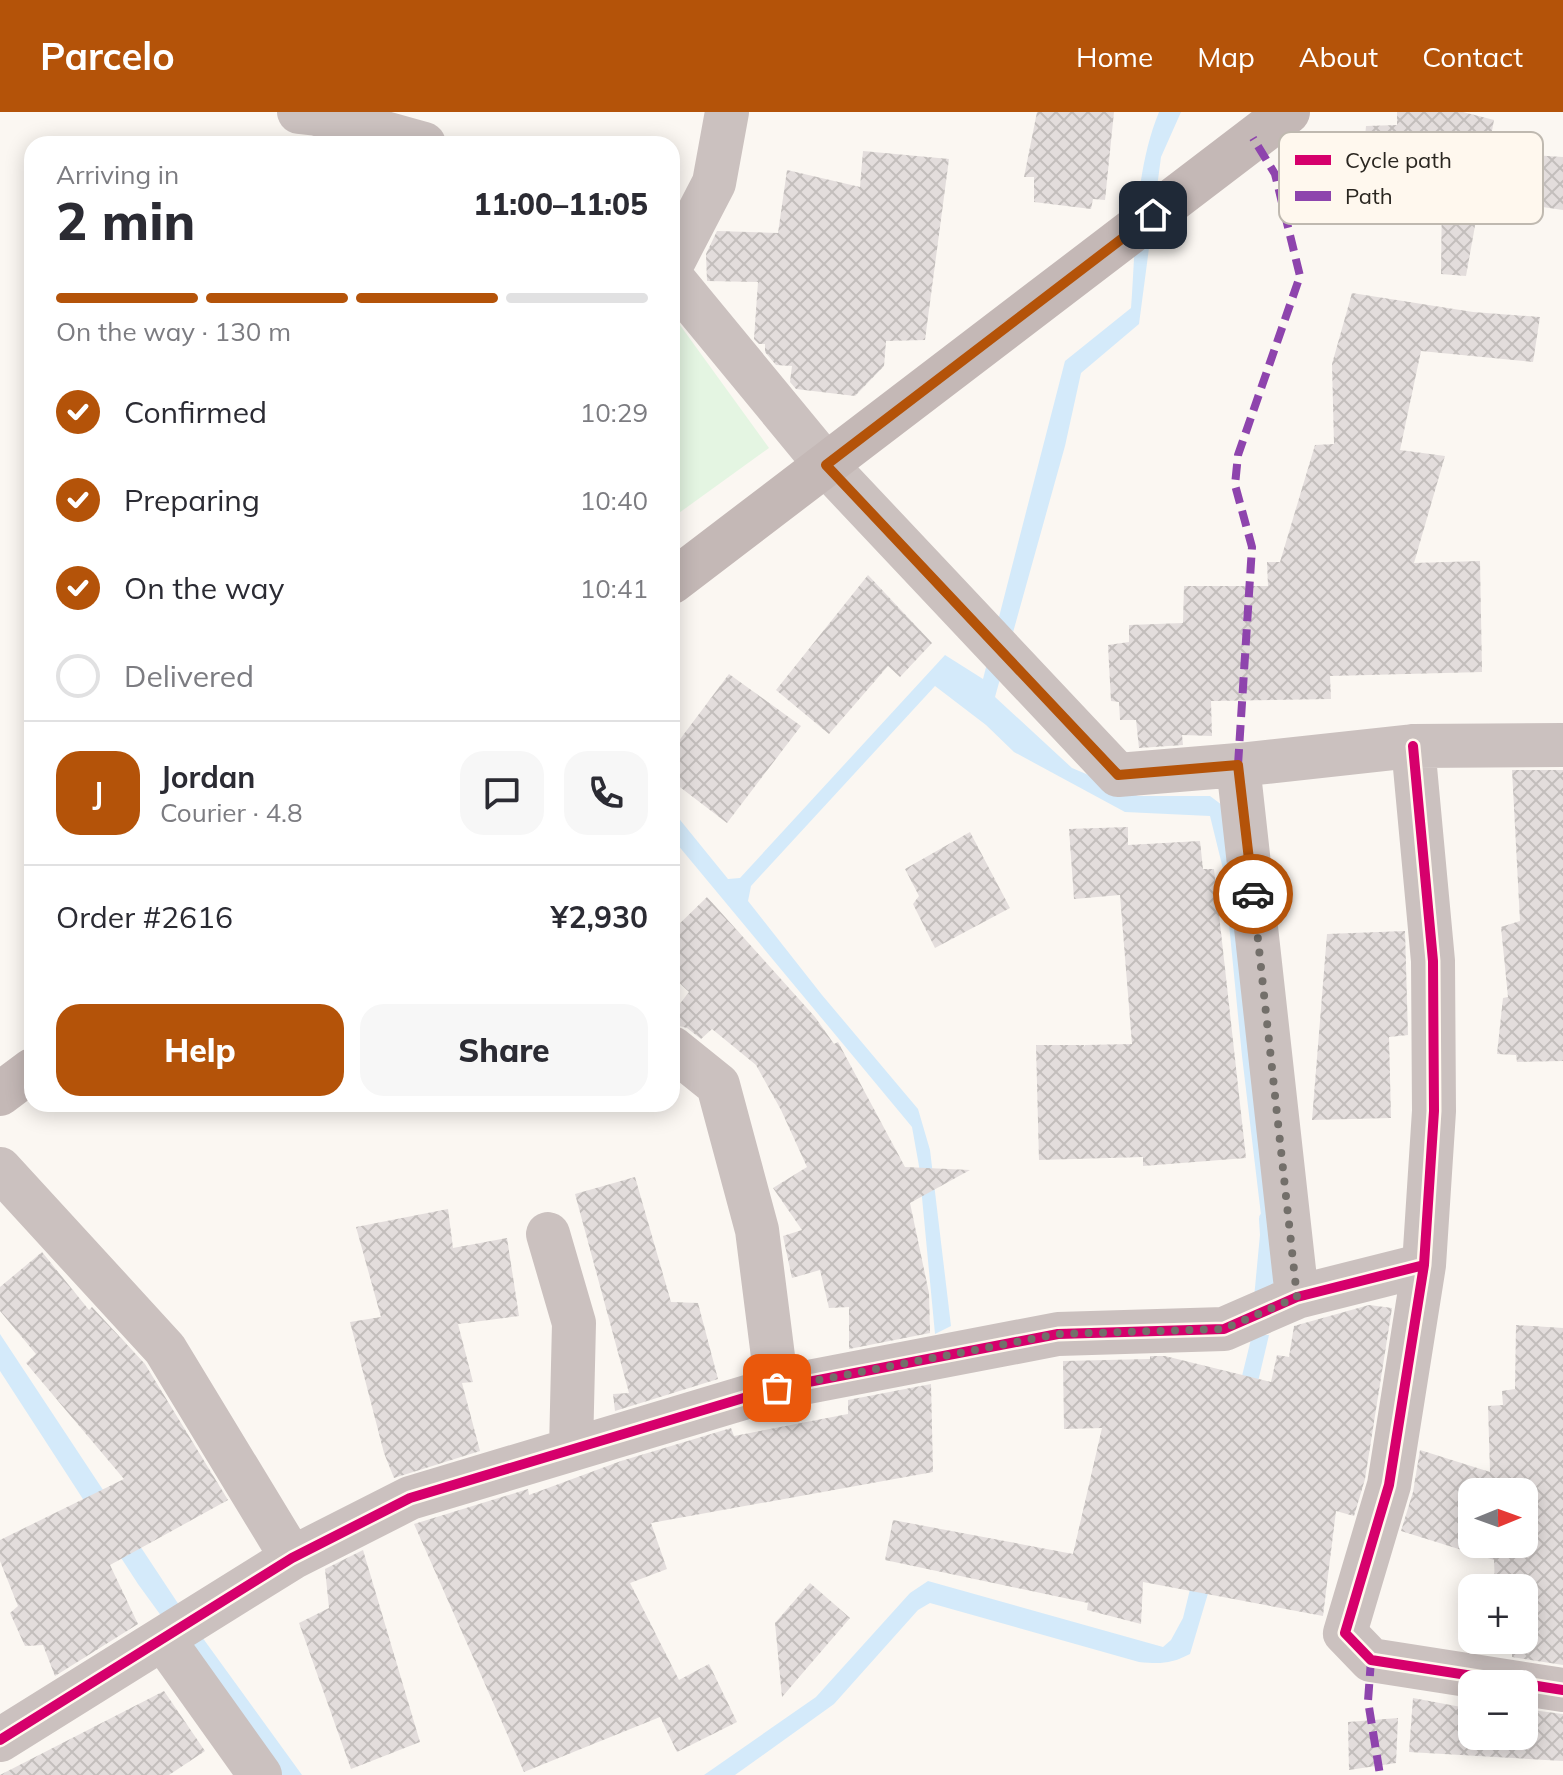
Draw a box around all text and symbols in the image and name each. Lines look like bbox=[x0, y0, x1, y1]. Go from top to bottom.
text: Parcelo bbox=[40, 32, 175, 80]
text: Home bbox=[1076, 39, 1153, 74]
text: Map bbox=[1197, 39, 1255, 74]
text: About bbox=[1299, 39, 1378, 74]
text: Contact bbox=[1422, 39, 1523, 74]
legend bbox=[1279, 132, 1543, 224]
text: Cycle path bbox=[1345, 146, 1452, 174]
text: Arriving in bbox=[56, 158, 179, 191]
pin bbox=[1119, 181, 1187, 249]
text: Path bbox=[1345, 182, 1393, 210]
text: 11:00–11:05 bbox=[473, 185, 648, 223]
text: 2 min bbox=[56, 188, 195, 253]
icon: home bbox=[1131, 193, 1175, 237]
text: On the way · 130 m bbox=[56, 315, 291, 348]
icon: check bbox=[56, 390, 100, 434]
text: Confirmed bbox=[124, 393, 267, 431]
text: 10:29 bbox=[580, 396, 648, 429]
icon: check bbox=[56, 478, 100, 522]
text: Preparing bbox=[124, 481, 260, 519]
text: 10:40 bbox=[580, 484, 648, 517]
icon: check bbox=[56, 566, 100, 610]
text: On the way bbox=[124, 569, 284, 607]
text: 10:41 bbox=[580, 572, 648, 605]
text: Delivered bbox=[124, 657, 254, 695]
button: chat bbox=[460, 751, 544, 835]
button: phone bbox=[564, 751, 648, 835]
text: Jordan bbox=[160, 758, 255, 796]
text: J bbox=[93, 774, 103, 812]
text: Courier · 4.8 bbox=[160, 796, 303, 829]
courier bbox=[1213, 854, 1293, 934]
icon: car bbox=[1231, 872, 1275, 916]
text: Order #2616 bbox=[56, 898, 233, 936]
text: ¥2,930 bbox=[551, 898, 648, 936]
button: Help bbox=[56, 1004, 344, 1096]
button: Share bbox=[360, 1004, 648, 1096]
pin bbox=[743, 1354, 811, 1422]
icon: bag bbox=[755, 1366, 799, 1410]
north arrow bbox=[1458, 1478, 1538, 1558]
map controls bbox=[1458, 1478, 1538, 1750]
button: + bbox=[1458, 1574, 1538, 1654]
button: − bbox=[1458, 1670, 1538, 1750]

